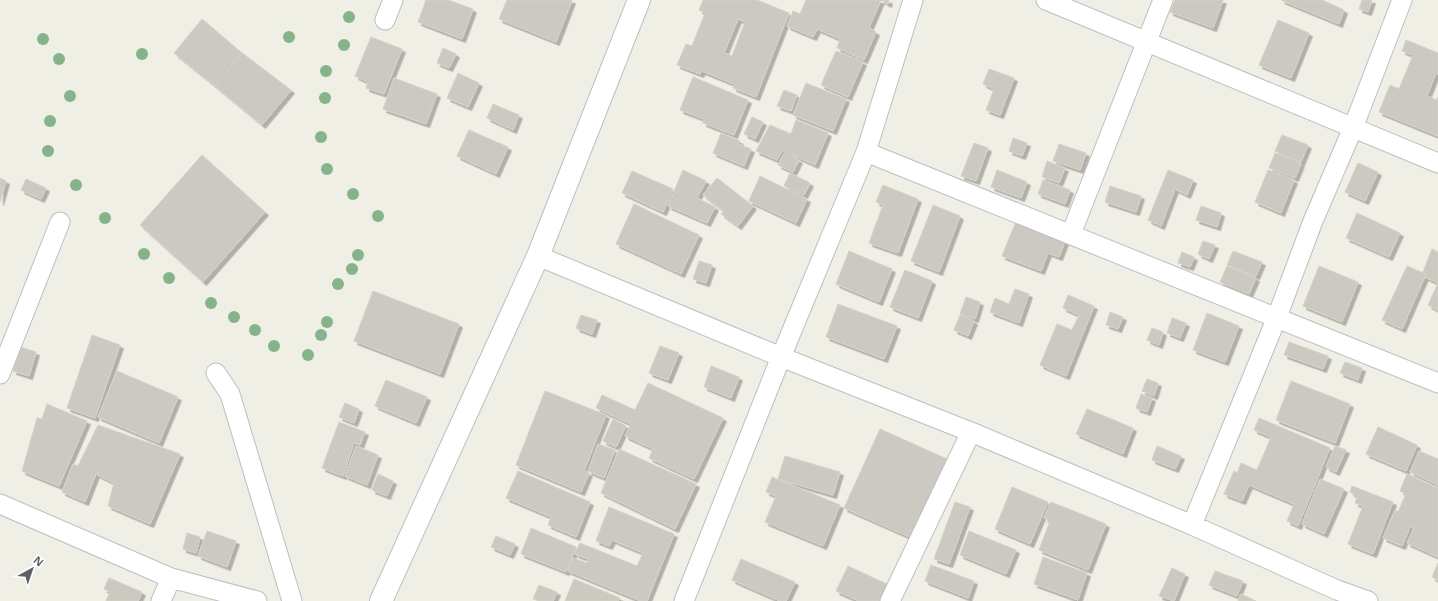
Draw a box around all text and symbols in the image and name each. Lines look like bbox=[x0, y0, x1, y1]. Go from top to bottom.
north arrow bbox=[12, 549, 52, 589]
text: N bbox=[30, 552, 47, 570]

